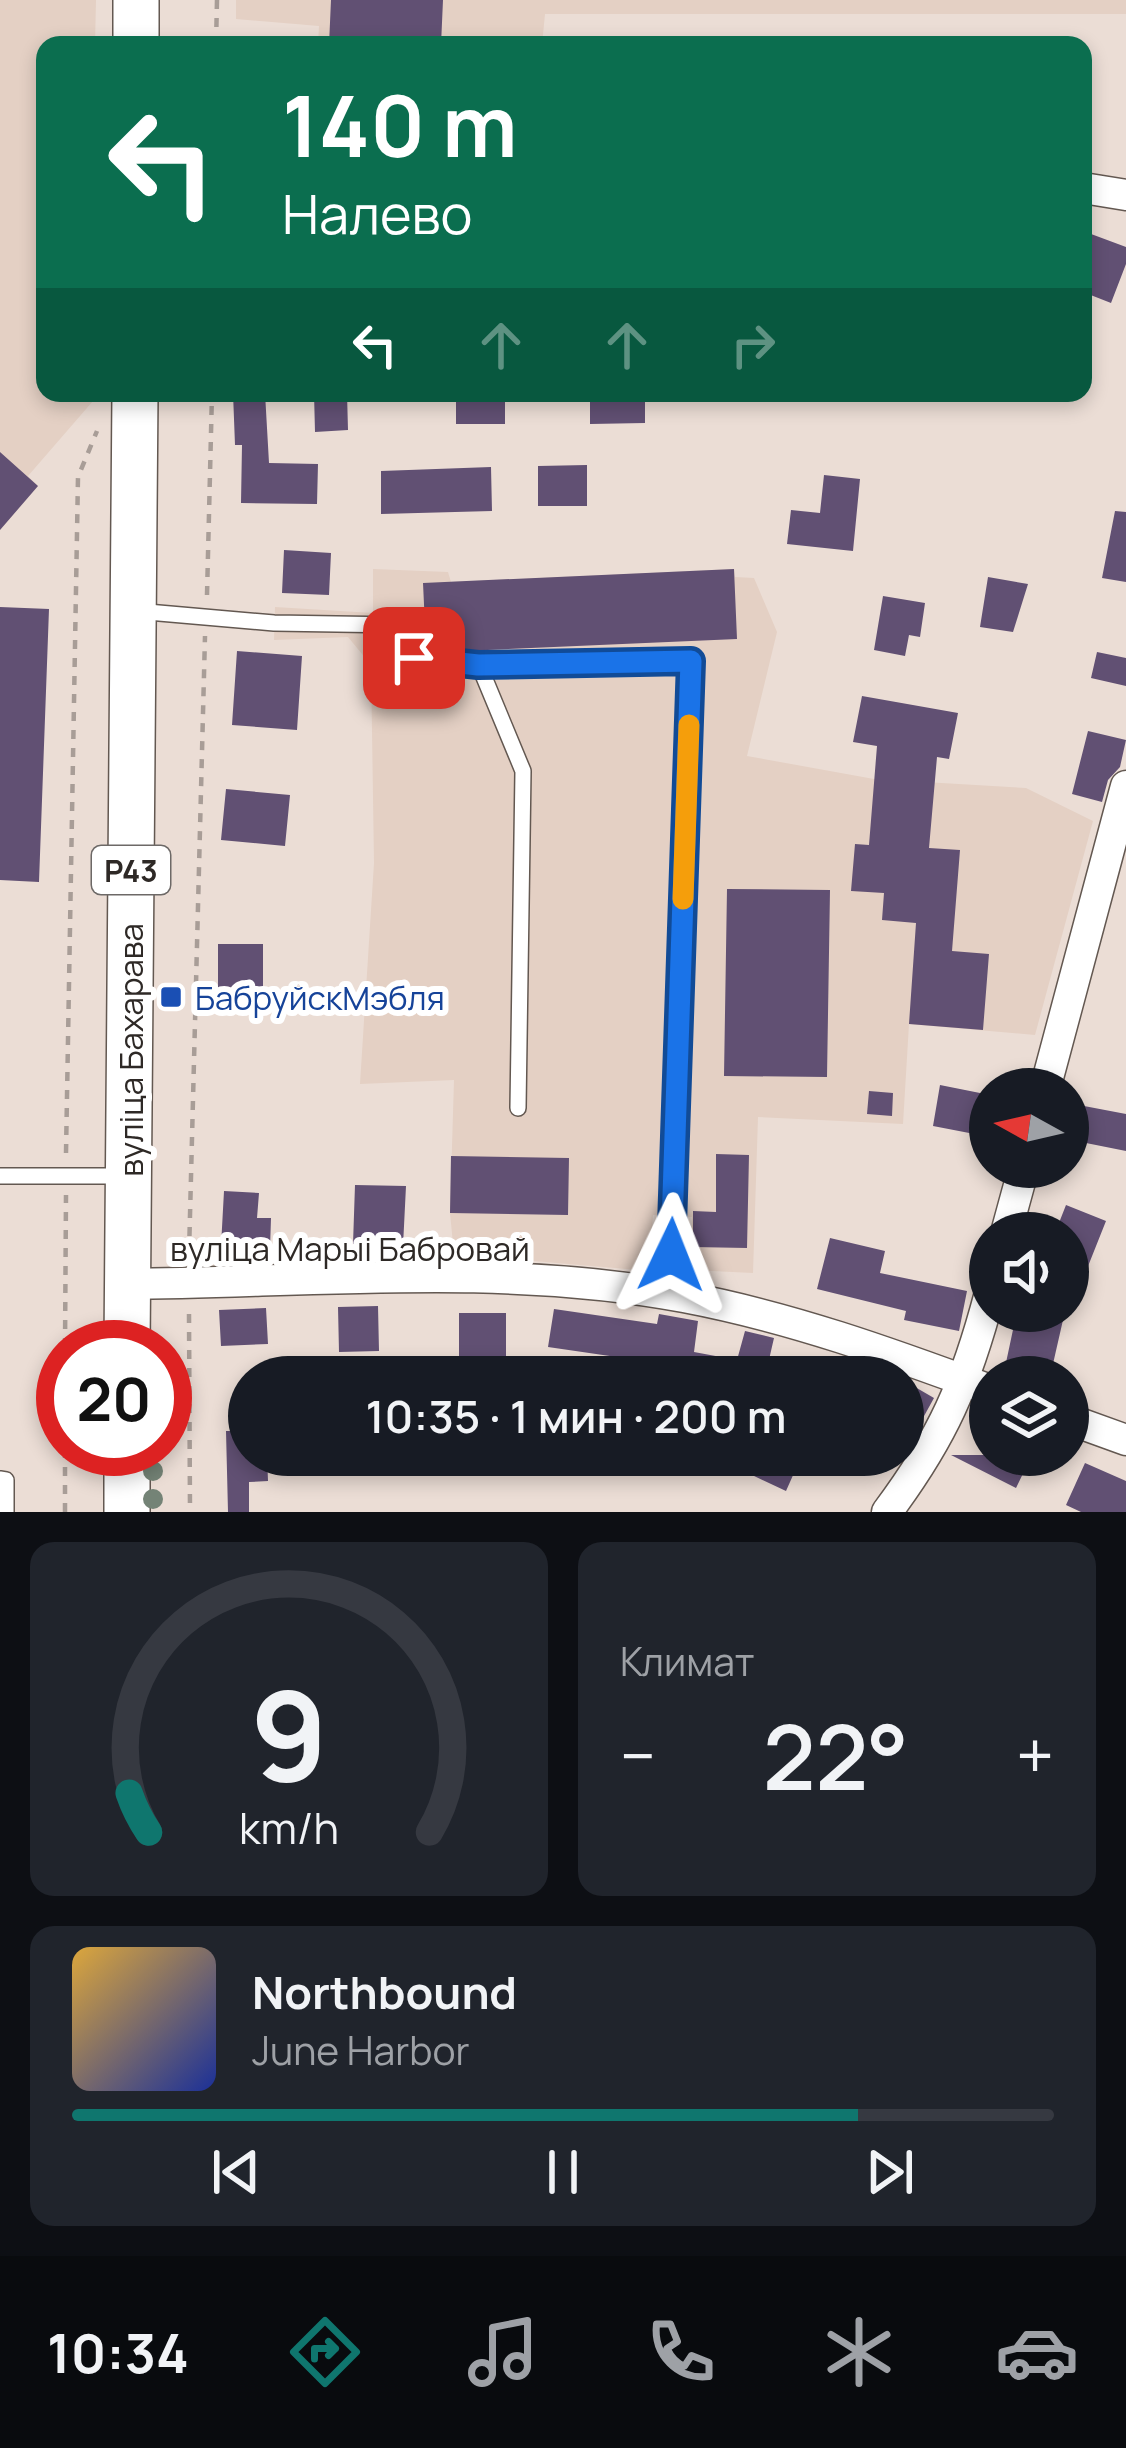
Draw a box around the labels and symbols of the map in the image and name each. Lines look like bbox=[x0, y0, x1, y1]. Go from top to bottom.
pin bbox=[363, 607, 465, 709]
road number: Р43 bbox=[92, 846, 170, 894]
street label: вуліца Бахарава bbox=[108, 923, 153, 1177]
place label: БабруйскМэбля bbox=[195, 975, 445, 1020]
marker: БабруйскМэбля bbox=[158, 984, 184, 1010]
north arrow bbox=[969, 1068, 1089, 1188]
position arrow bbox=[608, 1192, 734, 1318]
street label: вуліца Марыі Бабровай bbox=[170, 1226, 530, 1271]
speed limit sign: 20 bbox=[36, 1320, 192, 1476]

